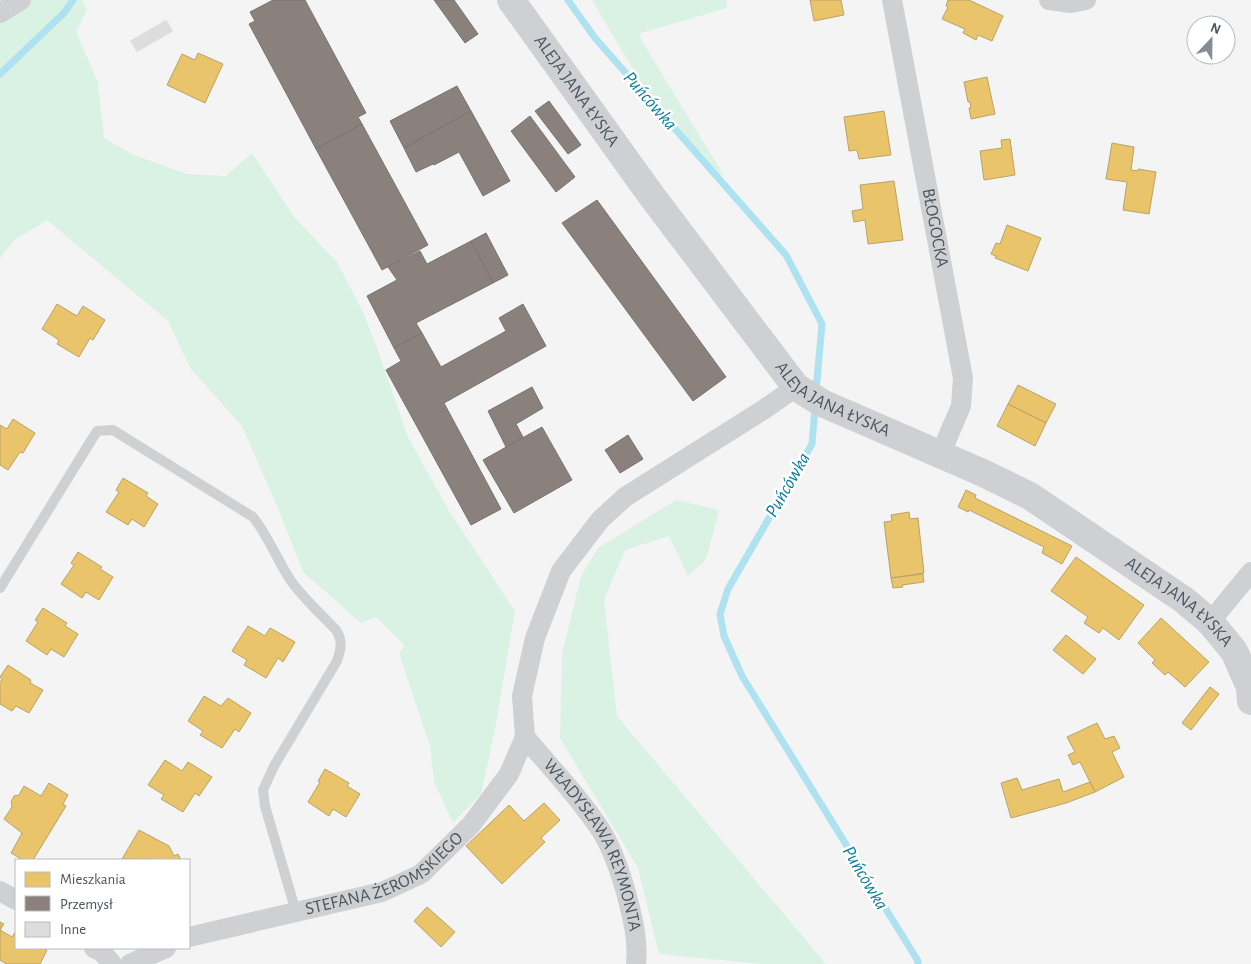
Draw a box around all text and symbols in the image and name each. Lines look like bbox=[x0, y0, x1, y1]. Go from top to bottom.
north arrow bbox=[1186, 15, 1236, 65]
text: N bbox=[1208, 21, 1223, 37]
street label: ALEJA JANA ŁYSKA bbox=[530, 32, 623, 150]
water label: Puńcówka bbox=[620, 68, 680, 134]
street label: BŁOGOCKA bbox=[919, 187, 951, 270]
street label: ALEJA JANA ŁYSKA bbox=[771, 359, 893, 441]
water label: Puńcówka bbox=[762, 450, 814, 520]
street label: ALEJA JANA ŁYSKA bbox=[1122, 554, 1236, 651]
street label: WŁADYSŁAWA REYMONTA bbox=[540, 756, 644, 933]
street label: STEFANA ŻEROMSKIEGO bbox=[303, 829, 467, 919]
water label: Puńcówka bbox=[839, 843, 891, 913]
legend bbox=[15, 859, 190, 949]
text: Mieszkania bbox=[60, 872, 126, 887]
text: Przemysł bbox=[60, 897, 113, 912]
text: Inne bbox=[60, 922, 86, 937]

